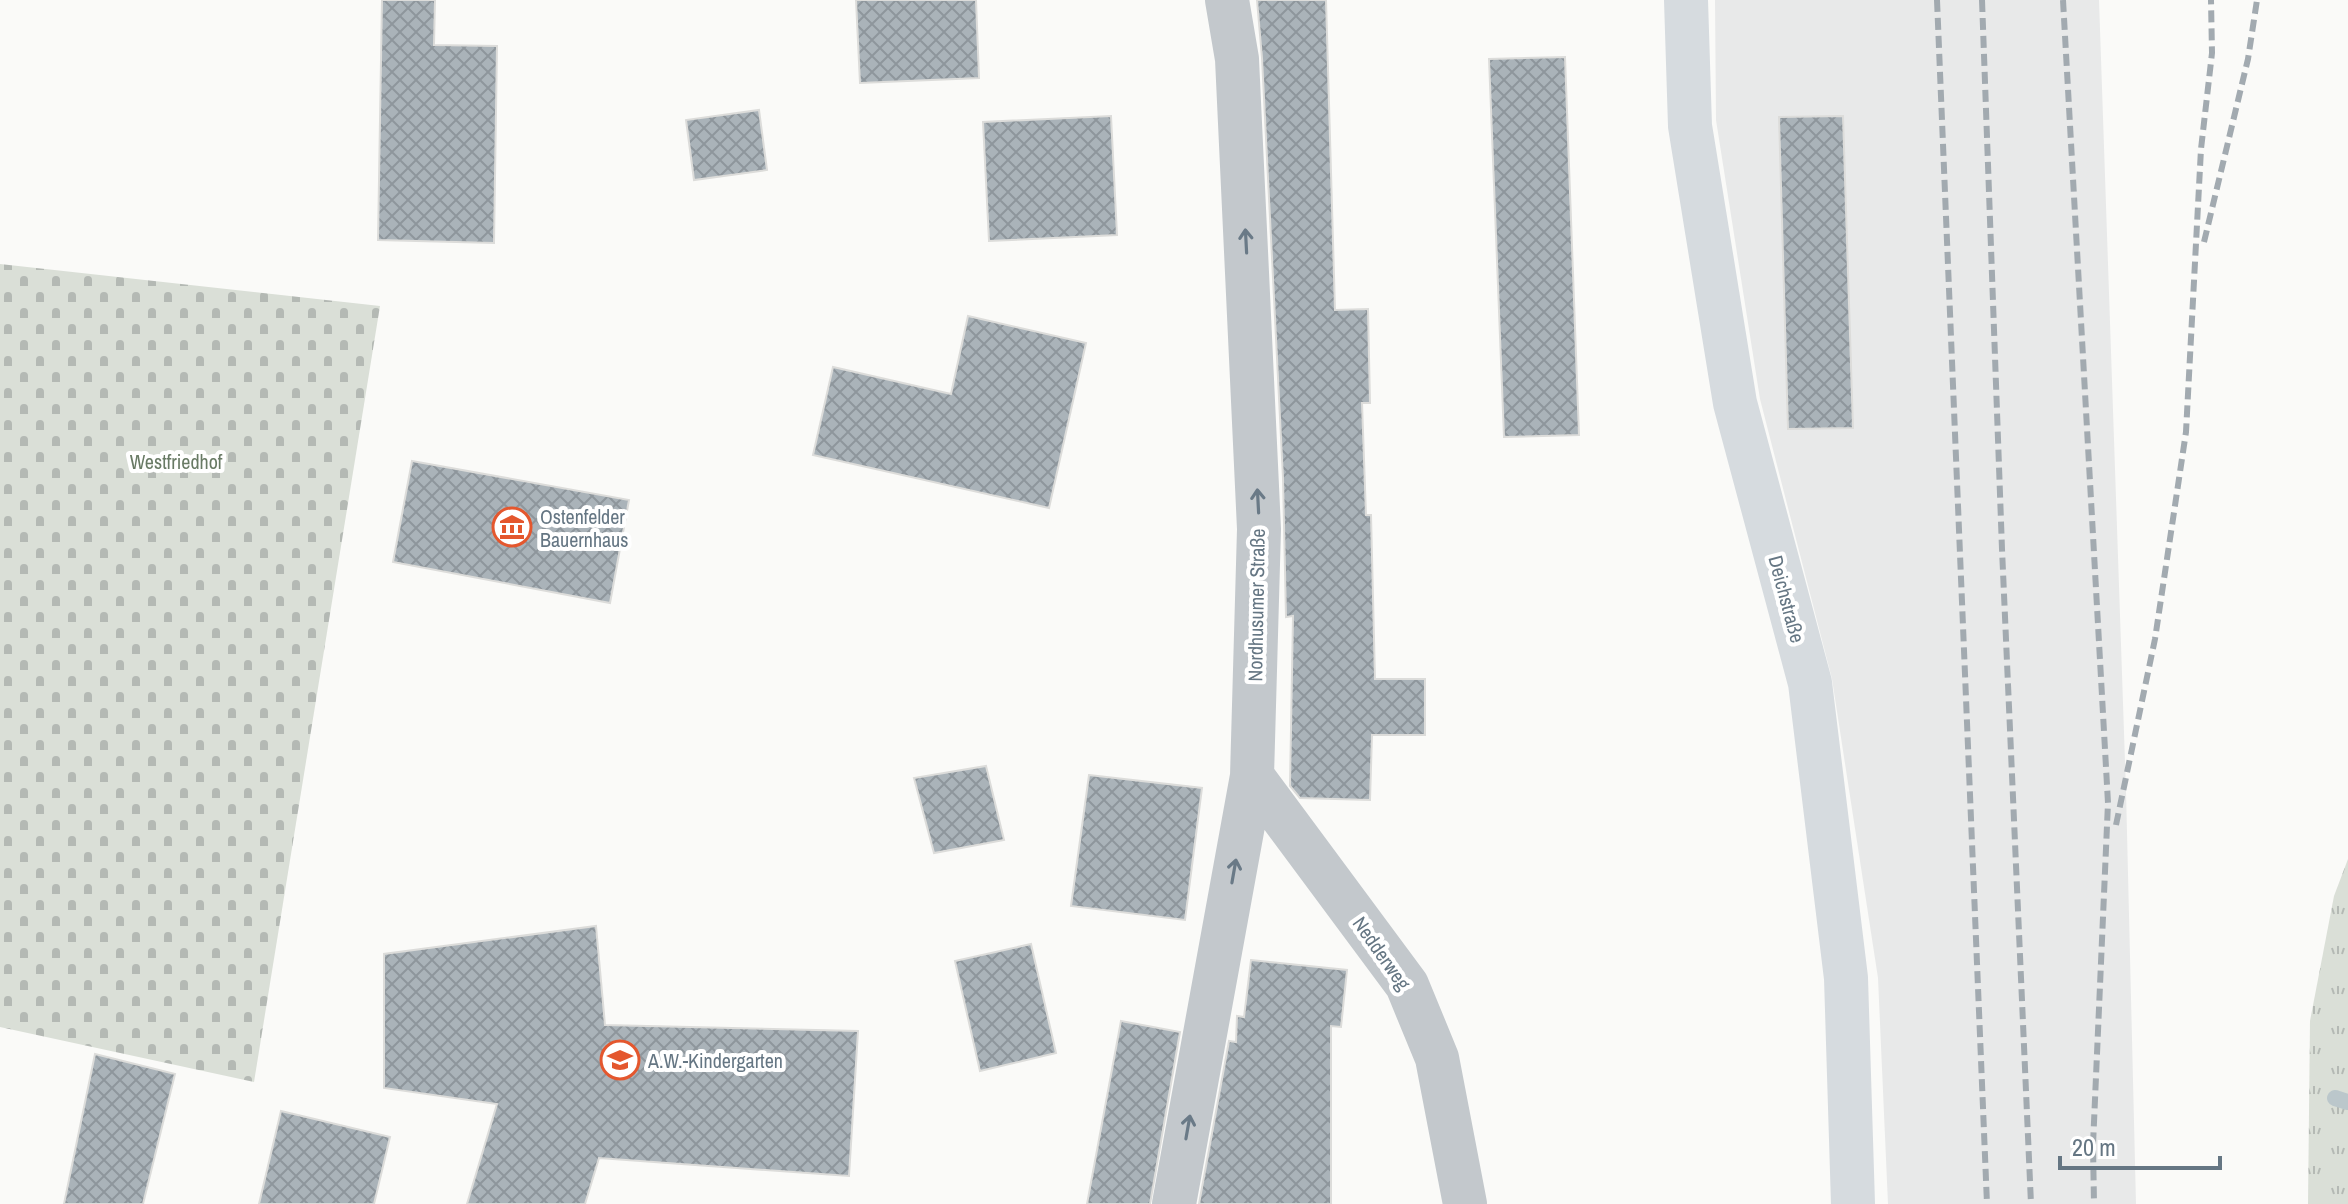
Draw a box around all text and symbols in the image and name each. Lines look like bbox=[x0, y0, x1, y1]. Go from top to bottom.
one-way arrow bbox=[1238, 228, 1253, 255]
park label: Westfriedhof bbox=[130, 448, 223, 475]
one-way arrow bbox=[1250, 488, 1265, 515]
place label: Ostenfelder Bauernhaus bbox=[540, 503, 628, 553]
museum icon: Ostenfelder Bauernhaus bbox=[491, 506, 533, 548]
street label: Nordhusumer Straße bbox=[1241, 528, 1271, 682]
street label: Deichstraße bbox=[1762, 552, 1812, 646]
one-way arrow bbox=[1228, 859, 1243, 885]
street label: Nedderweg bbox=[1347, 911, 1417, 995]
school or university icon: A.W.-Kindergarten bbox=[599, 1039, 641, 1081]
place label: A.W.-Kindergarten bbox=[647, 1047, 783, 1074]
one-way arrow bbox=[1182, 1115, 1197, 1140]
scale bar bbox=[2060, 1120, 2220, 1170]
text: 20 m bbox=[2072, 1131, 2116, 1163]

